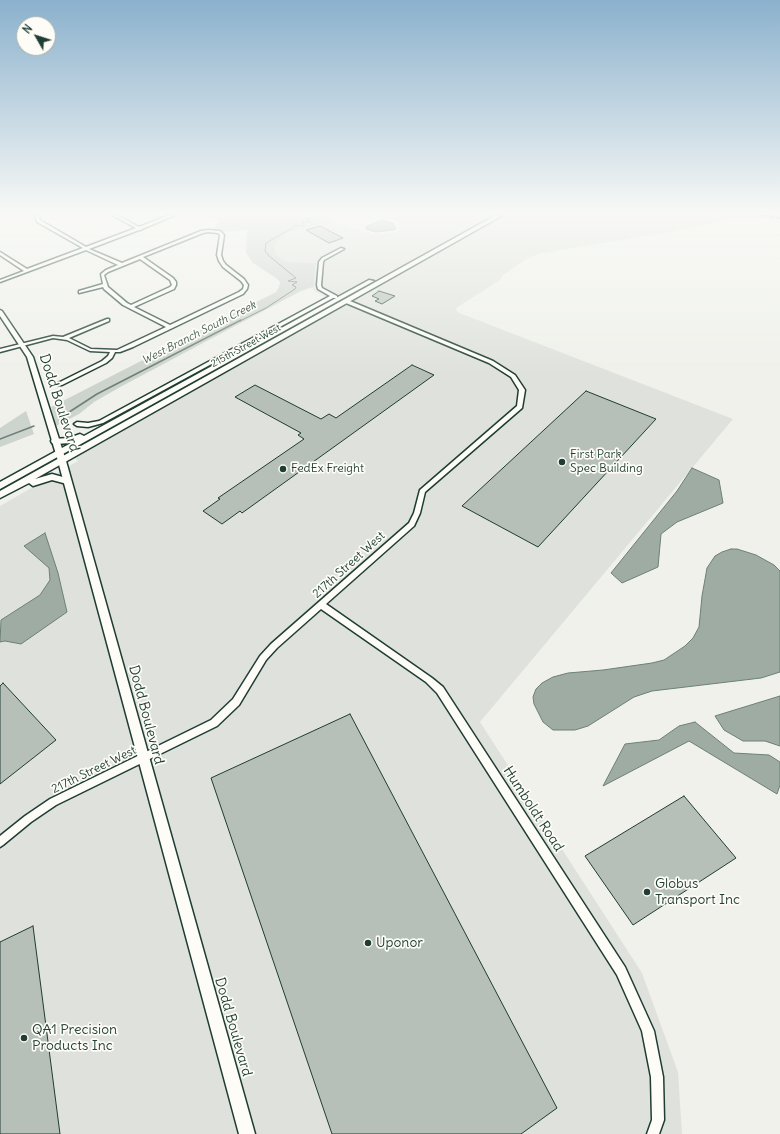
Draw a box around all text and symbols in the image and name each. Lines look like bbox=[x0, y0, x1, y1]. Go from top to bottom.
north arrow bbox=[16, 16, 56, 56]
text: N bbox=[20, 22, 35, 36]
water label: West Branch South Creek bbox=[140, 299, 258, 367]
street label: 215th Street West bbox=[209, 322, 283, 370]
street label: Dodd Boulevard bbox=[35, 352, 83, 454]
place label: First Park Spec Building bbox=[570, 448, 643, 476]
marker: First Park Spec Building bbox=[557, 457, 567, 467]
place label: FedEx Freight bbox=[291, 462, 364, 476]
marker: FedEx Freight bbox=[278, 464, 288, 474]
street label: 217th Street West bbox=[310, 529, 388, 601]
street label: Dodd Boulevard bbox=[125, 664, 167, 766]
street label: 217th Street West bbox=[49, 743, 139, 797]
street label: Humboldt Road bbox=[499, 763, 567, 855]
place label: Globus Transport Inc bbox=[655, 876, 740, 908]
marker: Globus Transport Inc bbox=[642, 887, 652, 897]
place label: Uponor bbox=[376, 935, 423, 951]
marker: Uponor bbox=[363, 938, 373, 948]
street label: Dodd Boulevard bbox=[211, 976, 255, 1078]
place label: QA1 Precision Products Inc bbox=[32, 1022, 117, 1054]
marker: QA1 Precision Products Inc bbox=[19, 1033, 29, 1043]

